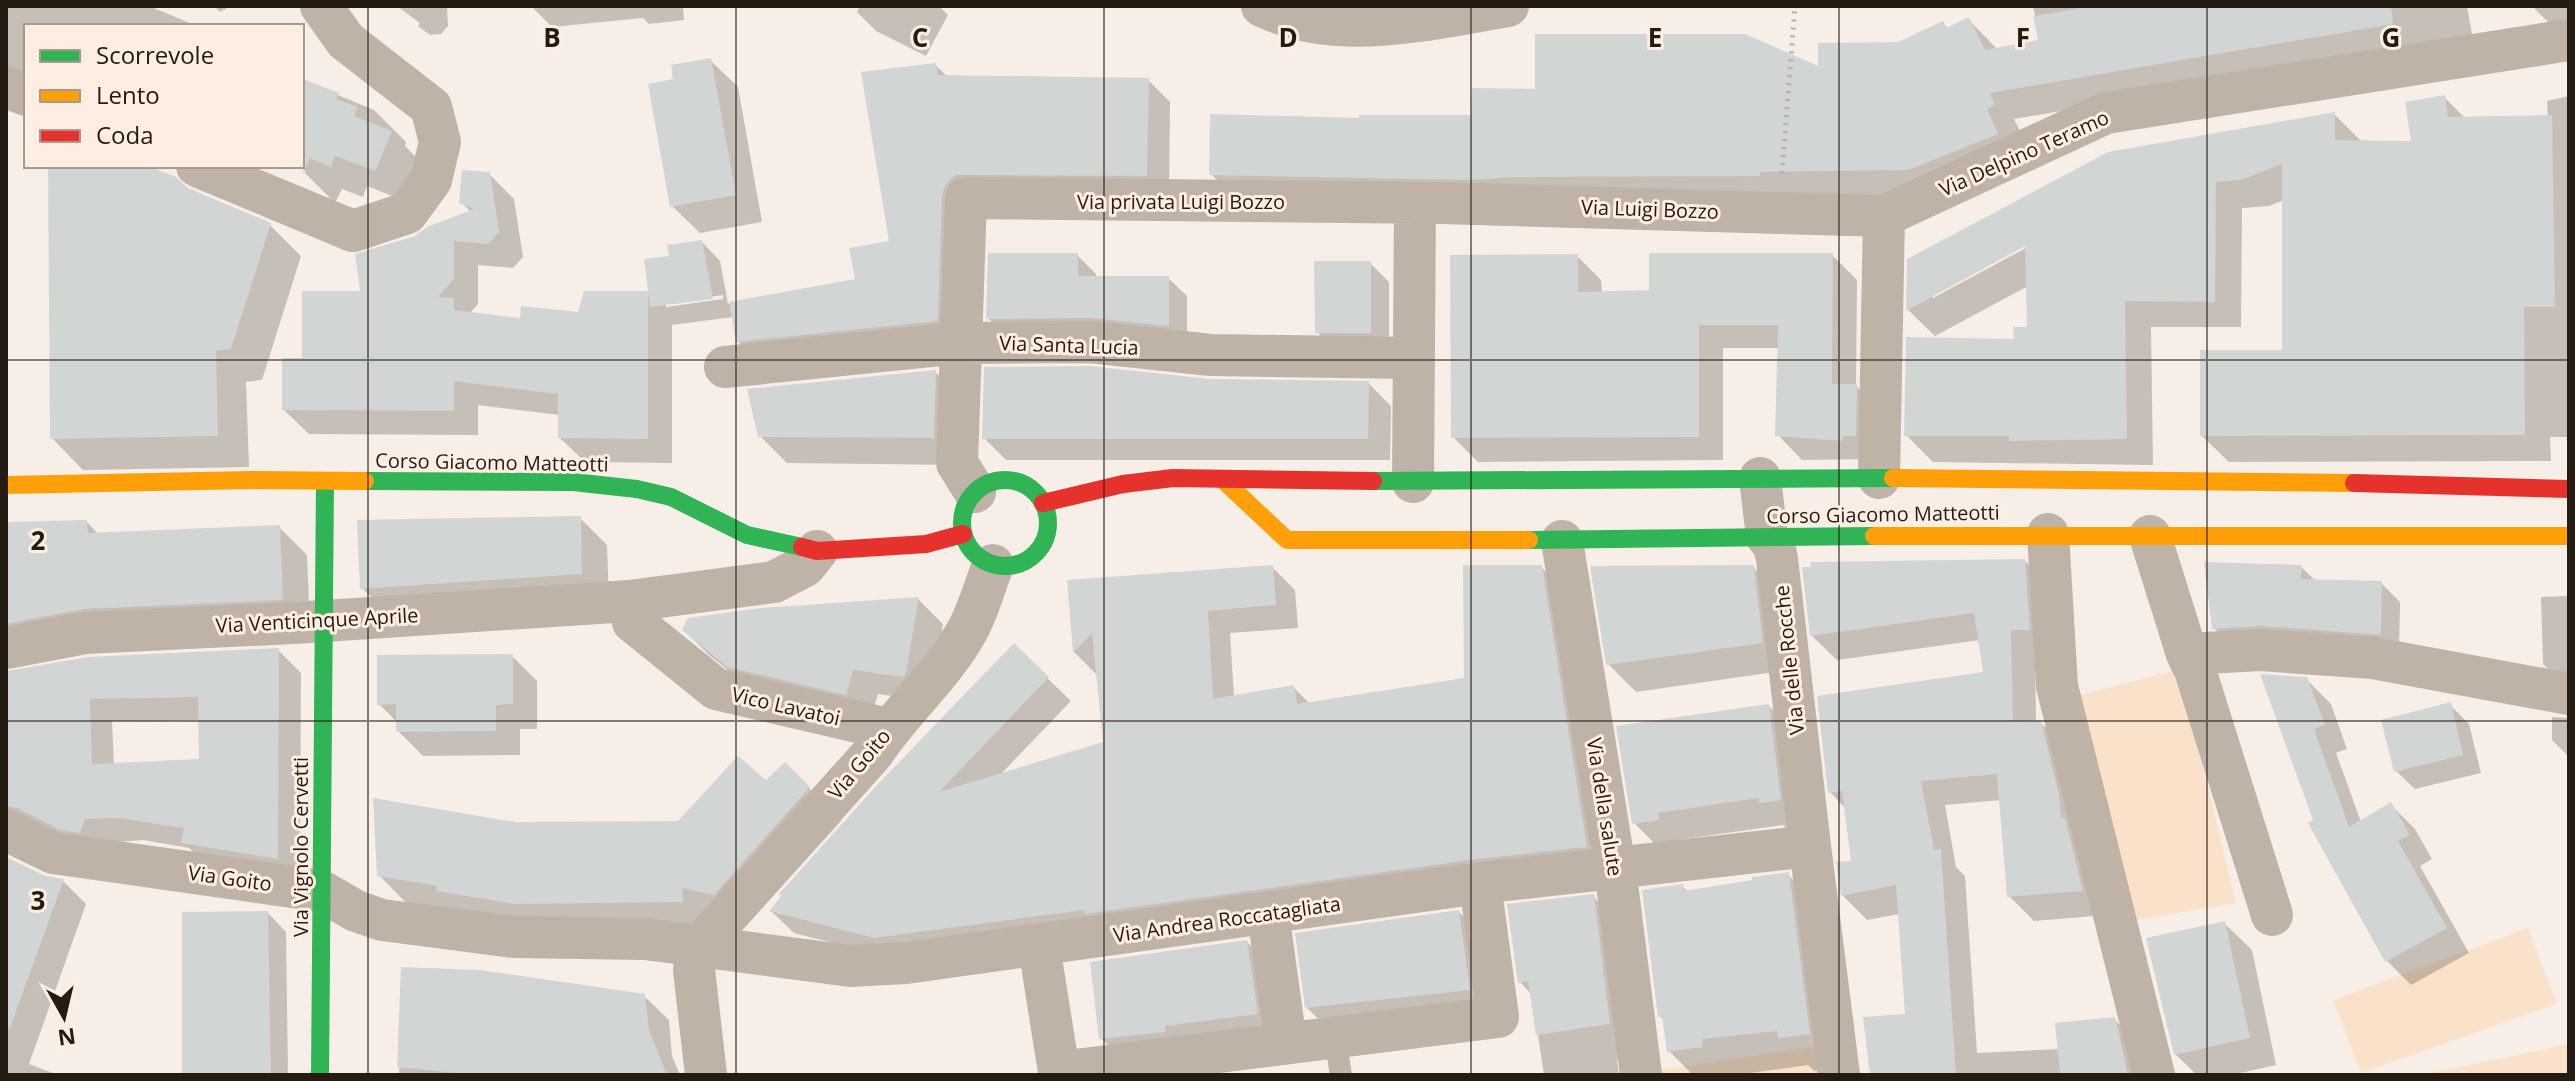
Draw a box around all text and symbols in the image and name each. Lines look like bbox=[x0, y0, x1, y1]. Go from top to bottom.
text: B bbox=[543, 19, 561, 55]
text: C bbox=[912, 19, 928, 55]
text: D bbox=[1278, 19, 1298, 55]
text: E bbox=[1648, 19, 1662, 55]
text: F bbox=[2016, 19, 2030, 55]
text: G bbox=[2382, 19, 2400, 55]
legend bbox=[24, 24, 304, 168]
text: Scorrevole bbox=[96, 38, 214, 71]
text: Lento bbox=[96, 78, 160, 111]
street label: Via Delpino Teramo bbox=[1935, 103, 2113, 203]
text: Coda bbox=[96, 118, 154, 151]
street label: Via privata Luigi Bozzo bbox=[1077, 188, 1285, 215]
street label: Via Luigi Bozzo bbox=[1581, 193, 1719, 225]
street label: Via Santa Lucia bbox=[999, 329, 1139, 361]
street label: Corso Giacomo Matteotti bbox=[375, 446, 609, 478]
street label: Corso Giacomo Matteotti bbox=[1766, 498, 2000, 530]
text: 2 bbox=[31, 522, 46, 558]
street label: Via delle Rocche bbox=[1768, 584, 1810, 736]
street label: Via Venticinque Aprile bbox=[215, 601, 419, 639]
street label: Vico Lavatoi bbox=[729, 680, 843, 732]
street label: Via Goito bbox=[822, 723, 896, 805]
street label: Via della salute bbox=[1581, 736, 1629, 878]
street label: Via Vignolo Cervetti bbox=[287, 757, 314, 937]
street label: Via Goito bbox=[186, 859, 274, 897]
text: 3 bbox=[31, 882, 45, 918]
street label: Via Andrea Roccatagliata bbox=[1112, 890, 1342, 948]
north arrow bbox=[24, 977, 104, 1057]
text: N bbox=[56, 1022, 78, 1054]

